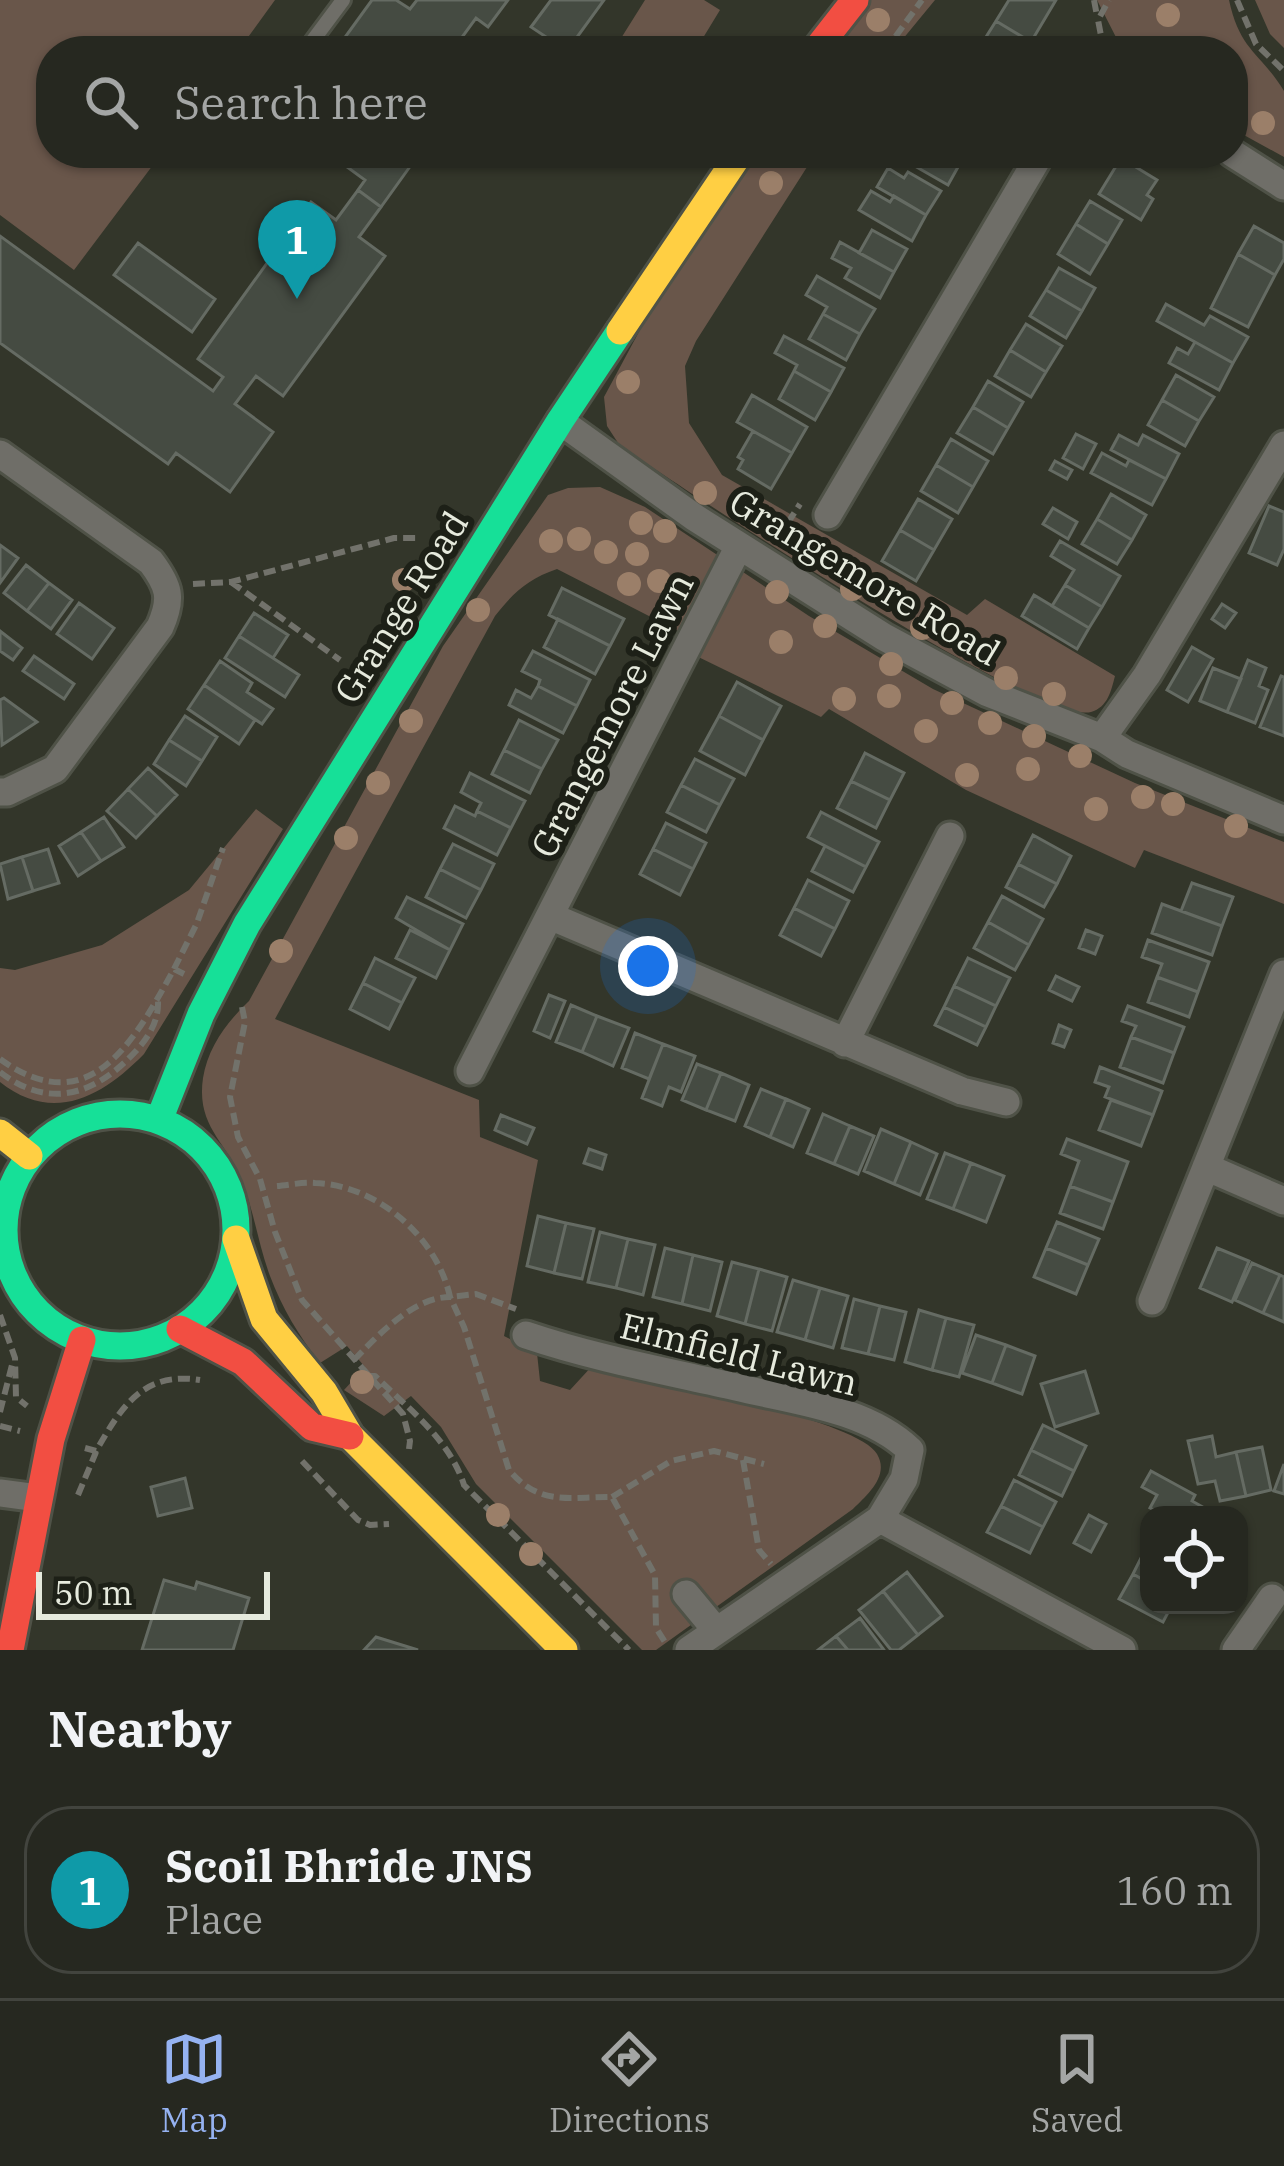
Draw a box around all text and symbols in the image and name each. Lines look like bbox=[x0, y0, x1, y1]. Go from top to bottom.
search box bbox=[36, 36, 1248, 168]
icon: search bbox=[78, 69, 144, 135]
text: Search here bbox=[174, 73, 428, 131]
pin: 1 bbox=[258, 200, 336, 299]
street label: Grangemore Road bbox=[721, 477, 1009, 676]
street label: Grange Road bbox=[323, 502, 478, 711]
street label: Grangemore Lawn bbox=[520, 565, 704, 865]
your location bbox=[618, 936, 678, 996]
street label: Elmfield Lawn bbox=[616, 1301, 863, 1406]
map controls bbox=[1140, 1506, 1248, 1614]
button: locate bbox=[1140, 1506, 1248, 1614]
scale bar bbox=[36, 1566, 270, 1619]
text: 50 m bbox=[54, 1571, 133, 1614]
text: Nearby bbox=[48, 1695, 232, 1761]
text: Scoil Bhride JNS bbox=[165, 1836, 533, 1894]
text: 1 bbox=[78, 1865, 102, 1916]
text: 160 m bbox=[1117, 1865, 1233, 1916]
text: Place bbox=[165, 1894, 263, 1945]
tab: Map bbox=[161, 2026, 228, 2141]
tab: Directions bbox=[549, 2026, 710, 2141]
tab: Saved bbox=[1031, 2026, 1123, 2141]

